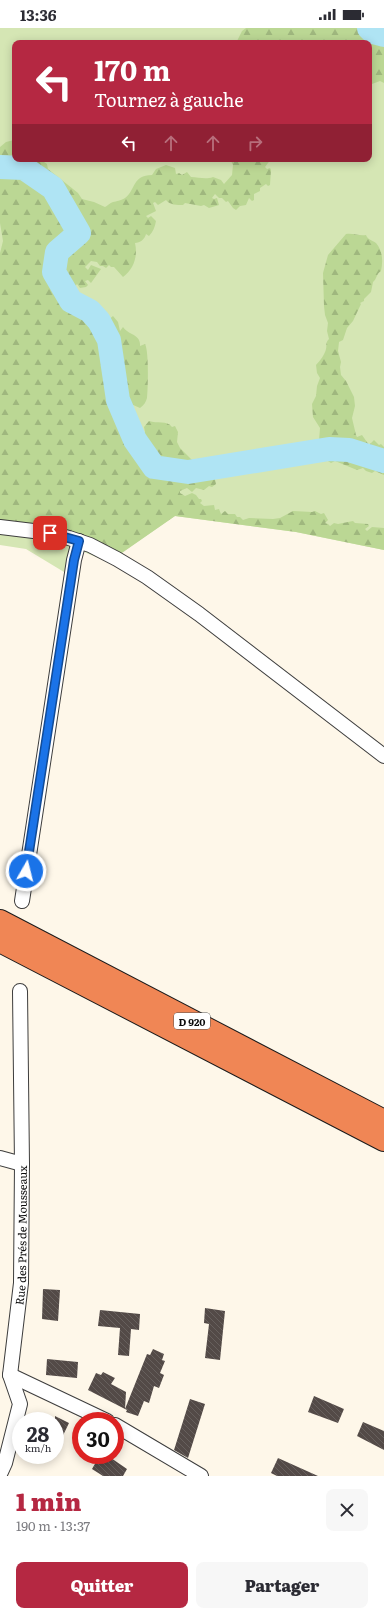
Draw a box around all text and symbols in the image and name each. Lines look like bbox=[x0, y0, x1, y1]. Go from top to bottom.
text: 13:36 bbox=[20, 3, 57, 26]
text: 170 m bbox=[94, 48, 171, 90]
icon: left bbox=[28, 56, 80, 108]
text: Tournez à gauche bbox=[94, 86, 244, 113]
icon: left bbox=[118, 132, 140, 154]
icon: ahead bbox=[160, 132, 182, 154]
icon: ahead bbox=[202, 132, 224, 154]
icon: right bbox=[244, 132, 266, 154]
pin bbox=[33, 516, 67, 550]
icon: arrive bbox=[39, 522, 61, 544]
position arrow bbox=[5, 850, 47, 892]
road number: D 920 bbox=[174, 1013, 210, 1029]
street label: Rue des Prés de Mousseaux bbox=[10, 1165, 30, 1306]
speed limit sign: 30 bbox=[72, 1412, 124, 1464]
text: 28 bbox=[27, 1418, 49, 1448]
text: km/h bbox=[25, 1440, 51, 1455]
text: 1 min bbox=[16, 1483, 81, 1518]
button: close bbox=[326, 1489, 368, 1531]
text: 190 m · 13:37 bbox=[16, 1516, 90, 1535]
button: Quitter bbox=[16, 1562, 188, 1608]
button: Partager bbox=[196, 1562, 368, 1608]

